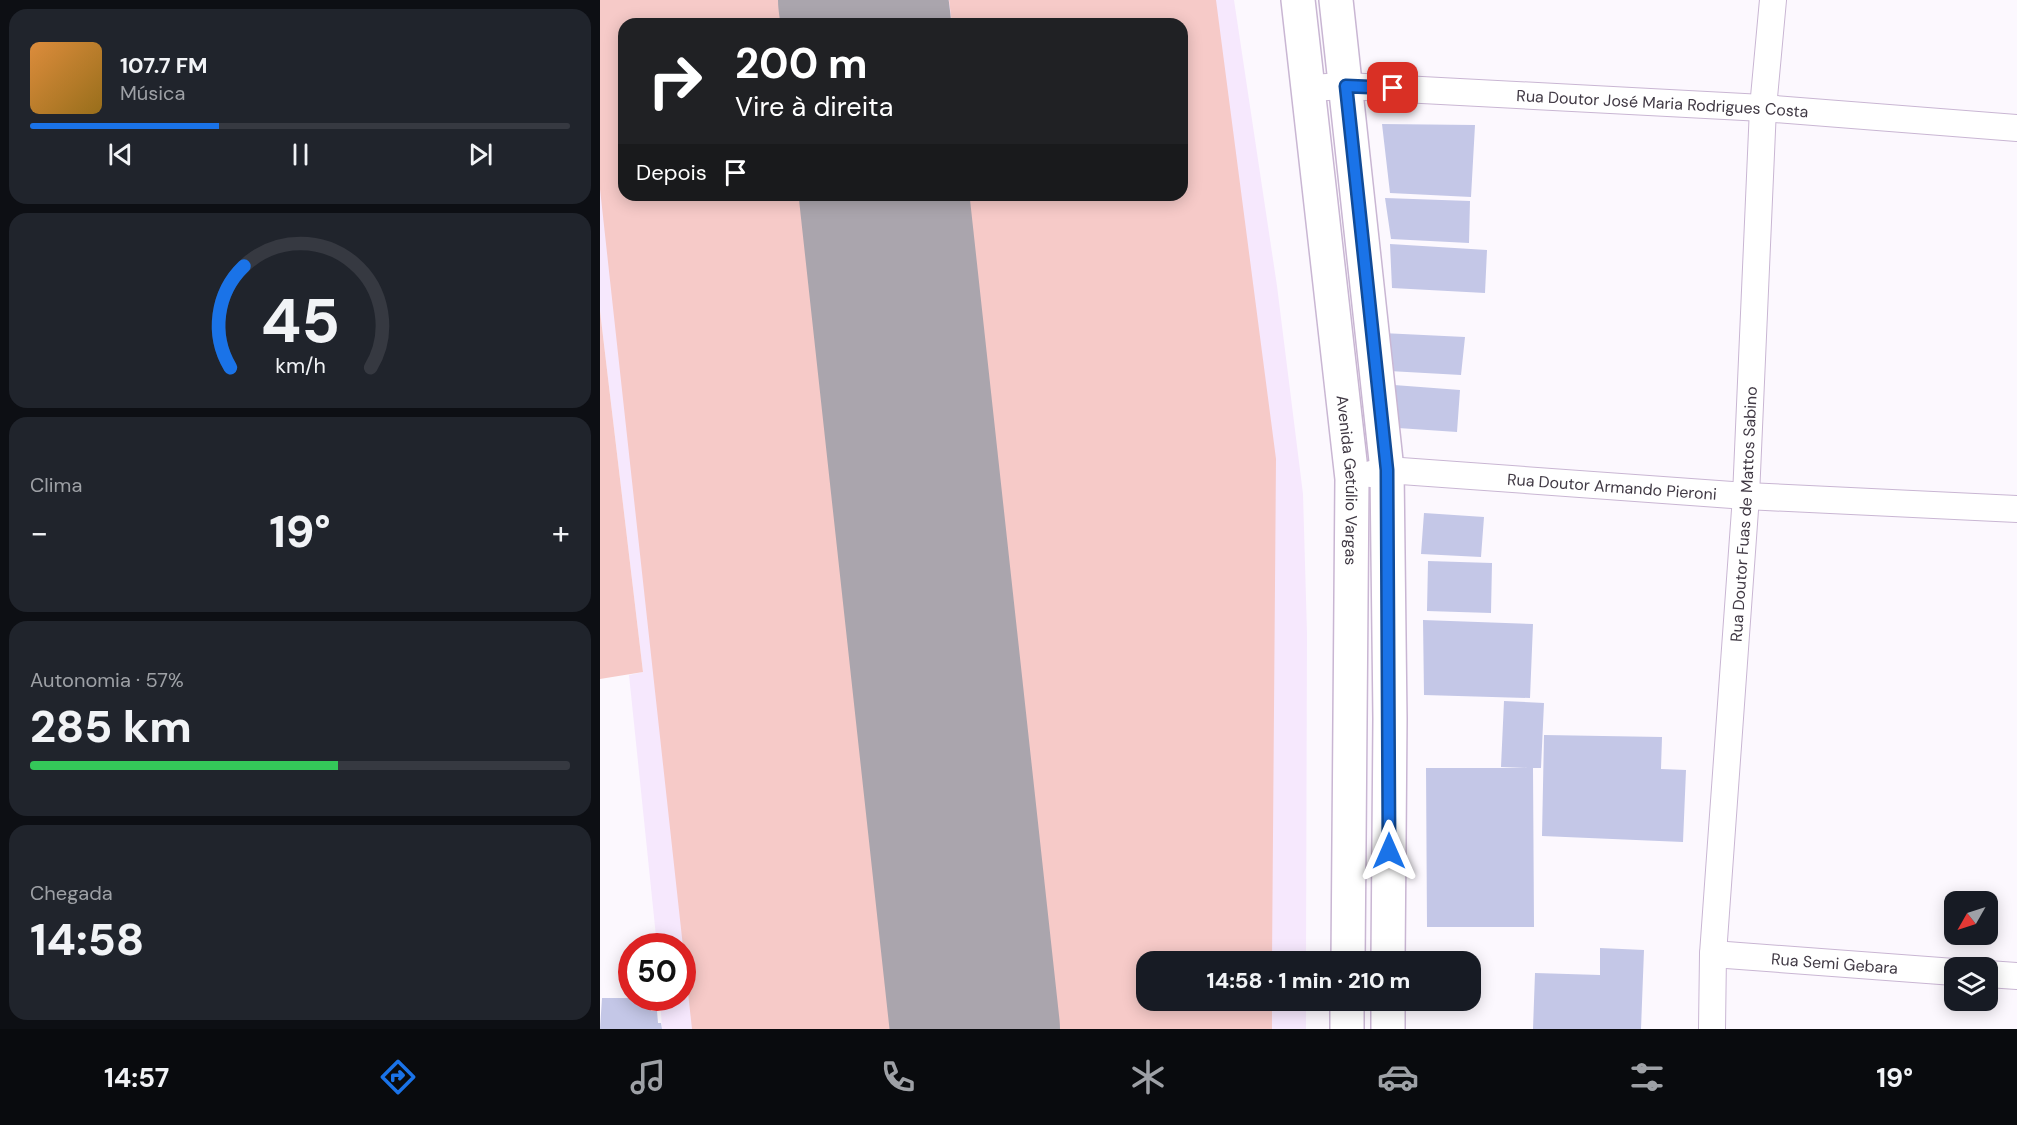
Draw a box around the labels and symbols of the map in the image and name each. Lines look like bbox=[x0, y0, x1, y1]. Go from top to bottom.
pin bbox=[1367, 62, 1418, 113]
street label: Rua Doutor José Maria Rodrigues Costa bbox=[1516, 85, 1809, 122]
street label: Rua Doutor Fuas de Mattos Sabino bbox=[1725, 386, 1761, 643]
street label: Avenida Getúlio Vargas bbox=[1332, 394, 1363, 565]
street label: Rua Doutor Armando Pieroni bbox=[1506, 468, 1717, 504]
position arrow bbox=[1357, 819, 1421, 883]
north arrow bbox=[1944, 891, 1998, 945]
speed limit sign: 50 bbox=[618, 933, 696, 1011]
street label: Rua Semi Gebara bbox=[1771, 948, 1899, 978]

